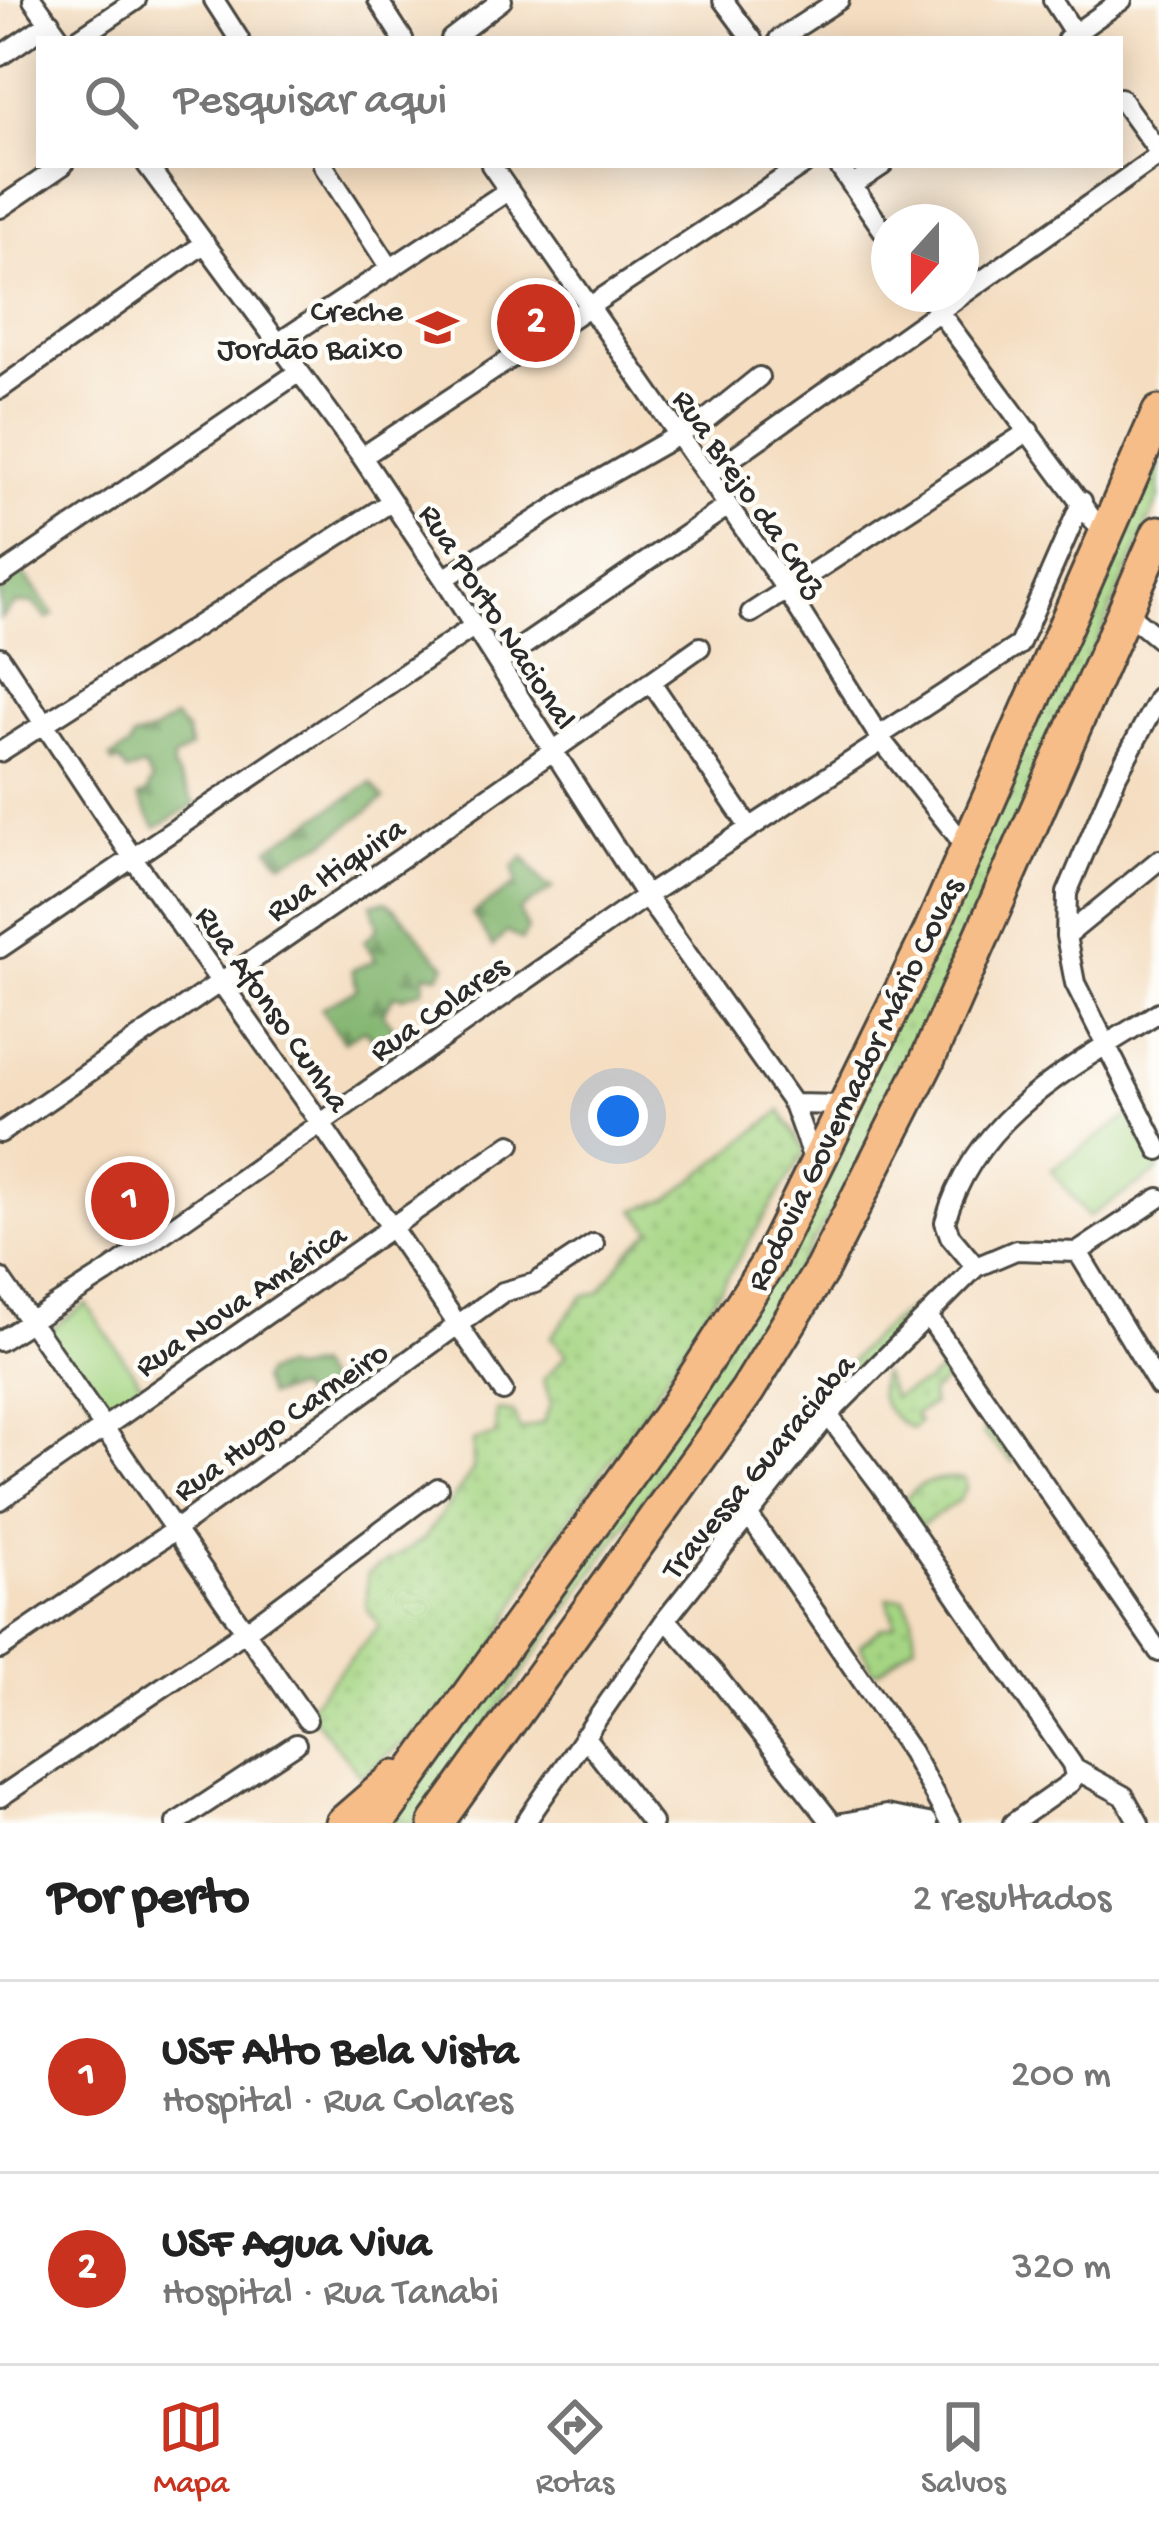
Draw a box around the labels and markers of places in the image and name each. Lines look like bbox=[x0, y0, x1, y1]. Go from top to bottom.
pin: 2 bbox=[497, 278, 575, 368]
place label: Creche Jordão Baixo bbox=[217, 295, 404, 371]
school or university icon: Creche Jordão Baixo bbox=[414, 304, 460, 350]
pin: 1 bbox=[91, 1156, 169, 1246]

